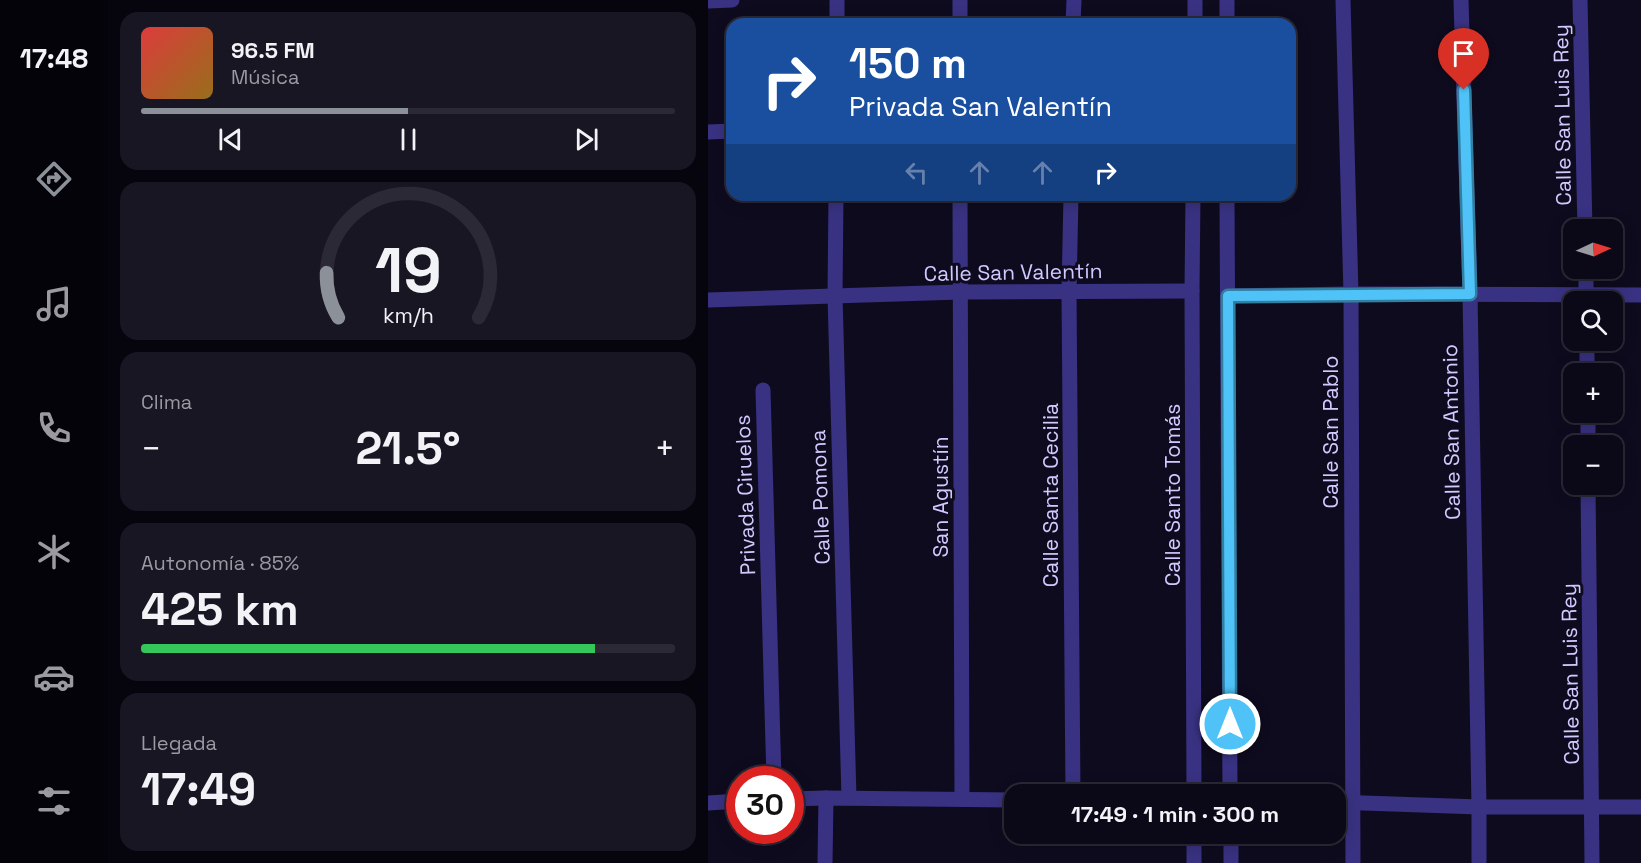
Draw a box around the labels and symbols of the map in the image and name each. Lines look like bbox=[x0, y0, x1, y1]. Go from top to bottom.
street label: Calle San Luis Rey bbox=[1547, 24, 1577, 206]
pin bbox=[1438, 28, 1489, 90]
north arrow bbox=[1563, 219, 1623, 279]
street label: Calle San Valentín bbox=[923, 257, 1103, 287]
street label: Calle San Antonio bbox=[1436, 344, 1466, 520]
street label: Calle San Pablo bbox=[1317, 356, 1344, 508]
street label: Calle Santa Cecilia bbox=[1037, 403, 1064, 587]
street label: Calle Santo Tomás bbox=[1159, 404, 1186, 586]
street label: Privada Ciruelos bbox=[729, 414, 761, 576]
street label: Calle Pomona bbox=[804, 429, 836, 565]
street label: San Agustín bbox=[927, 436, 954, 558]
street label: Calle San Luis Rey bbox=[1555, 583, 1585, 765]
position arrow bbox=[1198, 692, 1262, 756]
speed limit sign: 30 bbox=[726, 766, 804, 844]

